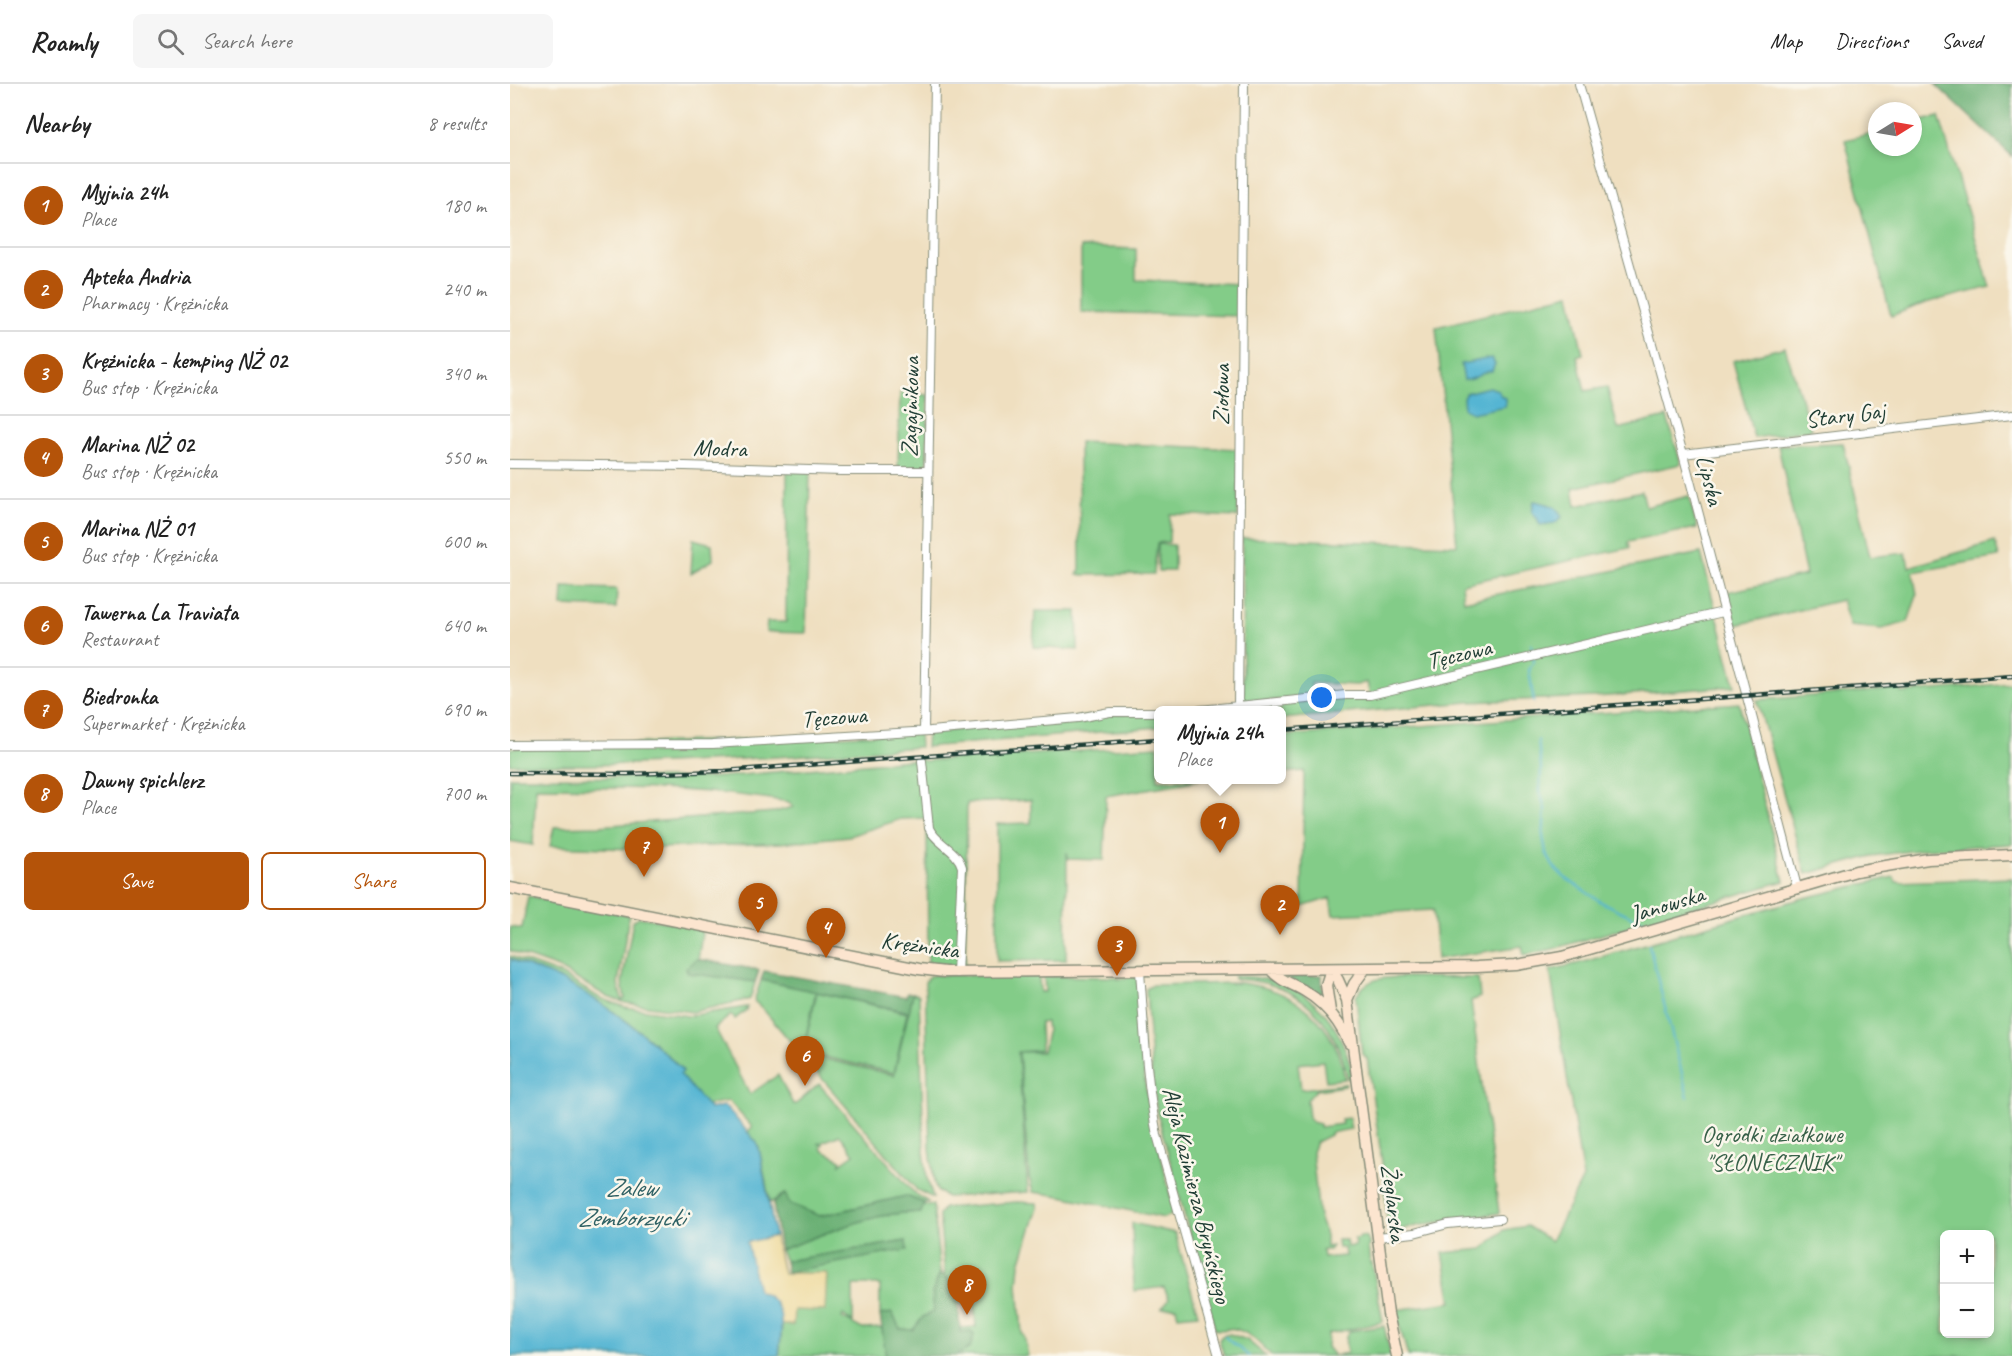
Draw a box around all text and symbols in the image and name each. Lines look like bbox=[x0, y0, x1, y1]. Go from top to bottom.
search box bbox=[133, 14, 553, 68]
text: Roamly bbox=[30, 24, 97, 59]
icon: search bbox=[154, 25, 187, 58]
text: Search here bbox=[202, 27, 292, 55]
text: Map bbox=[1770, 28, 1802, 54]
text: Directions bbox=[1835, 28, 1908, 54]
text: Saved bbox=[1941, 28, 1982, 54]
north arrow bbox=[1868, 102, 1922, 156]
text: Nearby bbox=[24, 107, 89, 140]
text: 8 results bbox=[427, 111, 486, 136]
text: Myjnia 24h bbox=[81, 179, 168, 207]
text: 1 bbox=[39, 193, 48, 218]
text: 180 m bbox=[443, 193, 486, 218]
text: Place bbox=[81, 207, 116, 232]
text: Apteka Andria bbox=[81, 263, 190, 291]
text: 2 bbox=[39, 277, 48, 302]
text: 240 m bbox=[443, 277, 486, 302]
text: Pharmacy · Krężnicka bbox=[81, 291, 227, 316]
text: Krężnicka - kemping NŻ 02 bbox=[81, 347, 287, 375]
street label: Zagajnikowa bbox=[894, 355, 926, 457]
text: 3 bbox=[39, 361, 48, 386]
text: 340 m bbox=[443, 361, 486, 386]
street label: Ziołowa bbox=[1206, 363, 1236, 426]
text: Bus stop · Krężnicka bbox=[81, 375, 217, 400]
street label: Stary Gaj bbox=[1804, 395, 1889, 435]
text: Marina NŻ 02 bbox=[81, 431, 194, 459]
street label: Modra bbox=[693, 432, 749, 464]
text: 4 bbox=[39, 445, 48, 470]
text: 550 m bbox=[443, 445, 486, 470]
street label: Lipska bbox=[1689, 452, 1731, 510]
text: Bus stop · Krężnicka bbox=[81, 459, 217, 484]
text: Marina NŻ 01 bbox=[81, 515, 194, 543]
text: 5 bbox=[39, 529, 48, 554]
text: 600 m bbox=[443, 529, 486, 554]
text: Bus stop · Krężnicka bbox=[81, 543, 217, 568]
text: Tawerna La Traviata bbox=[81, 599, 238, 627]
text: 6 bbox=[39, 613, 48, 638]
text: 640 m bbox=[443, 613, 486, 638]
text: Restaurant bbox=[81, 627, 158, 652]
street label: Tęczowa bbox=[1424, 632, 1496, 676]
text: Biedronka bbox=[81, 683, 157, 711]
your location bbox=[1307, 683, 1336, 712]
text: 7 bbox=[39, 697, 48, 722]
text: 690 m bbox=[443, 697, 486, 722]
street label: Tęczowa bbox=[800, 700, 869, 734]
popup bbox=[1154, 706, 1286, 784]
text: Supermarket · Krężnicka bbox=[81, 711, 244, 736]
text: Myjnia 24h bbox=[1177, 719, 1263, 747]
text: Place bbox=[1177, 747, 1212, 772]
text: Dawny spichlerz bbox=[81, 767, 203, 795]
text: 8 bbox=[39, 781, 48, 806]
text: 700 m bbox=[443, 781, 486, 806]
text: Place bbox=[81, 795, 116, 820]
pin: 1 bbox=[1200, 804, 1240, 853]
pin: 7 bbox=[624, 828, 664, 877]
button: Save bbox=[24, 852, 249, 910]
button: Share bbox=[261, 852, 486, 910]
street label: Janowska bbox=[1625, 878, 1710, 930]
pin: 5 bbox=[738, 884, 778, 933]
pin: 2 bbox=[1260, 886, 1300, 935]
pin: 4 bbox=[806, 908, 846, 958]
street label: Krężnicka bbox=[879, 925, 962, 965]
pin: 3 bbox=[1098, 926, 1136, 976]
pin: 6 bbox=[786, 1036, 824, 1086]
street label: Aleja Kazimierza Bryńskiego bbox=[1156, 1084, 1239, 1308]
park label: Ogródki działkowe "SŁONECZNIK" bbox=[1702, 1119, 1845, 1177]
street label: Żeglarska bbox=[1374, 1162, 1414, 1246]
water label: Zalew Zemborzycki bbox=[578, 1171, 690, 1234]
map controls bbox=[1940, 1230, 1994, 1338]
button: + bbox=[1940, 1230, 1994, 1284]
pin: 8 bbox=[948, 1266, 986, 1315]
button: − bbox=[1940, 1284, 1994, 1338]

